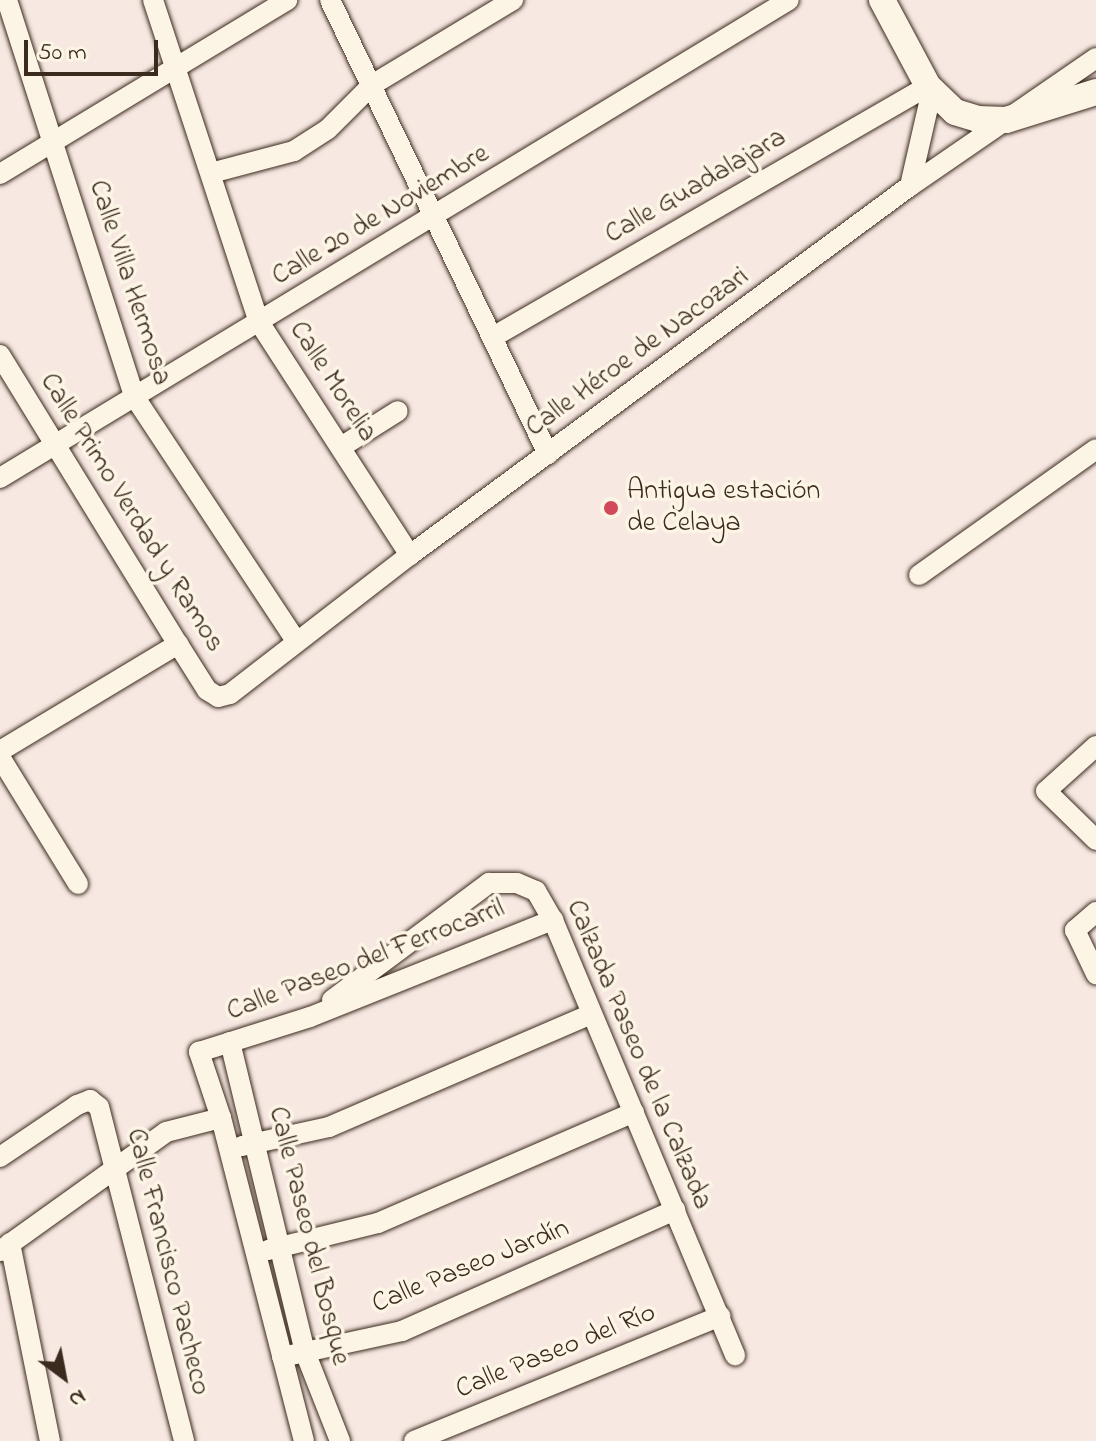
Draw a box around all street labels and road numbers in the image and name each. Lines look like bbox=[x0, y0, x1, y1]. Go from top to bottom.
street label: Calle Guadalajara bbox=[600, 122, 792, 252]
street label: Calle 20 de Noviembre bbox=[266, 138, 496, 294]
street label: Calle Villa Hermosa bbox=[80, 176, 178, 390]
street label: Calle Héroe de Nacozari bbox=[520, 261, 756, 445]
street label: Calle Morelia bbox=[281, 315, 383, 449]
street label: Calle Primo Verdad y Ramos bbox=[31, 367, 231, 659]
street label: Calle Paseo del Ferrocarril bbox=[222, 893, 510, 1029]
street label: Calzada Paseo de la Calzada bbox=[557, 895, 719, 1215]
street label: Calle Paseo del Bosque bbox=[260, 1103, 356, 1369]
street label: Calle Francisco Pacheco bbox=[118, 1125, 216, 1399]
street label: Calle Paseo Jardín bbox=[368, 1212, 574, 1322]
street label: Calle Paseo del Río bbox=[451, 1297, 661, 1407]

